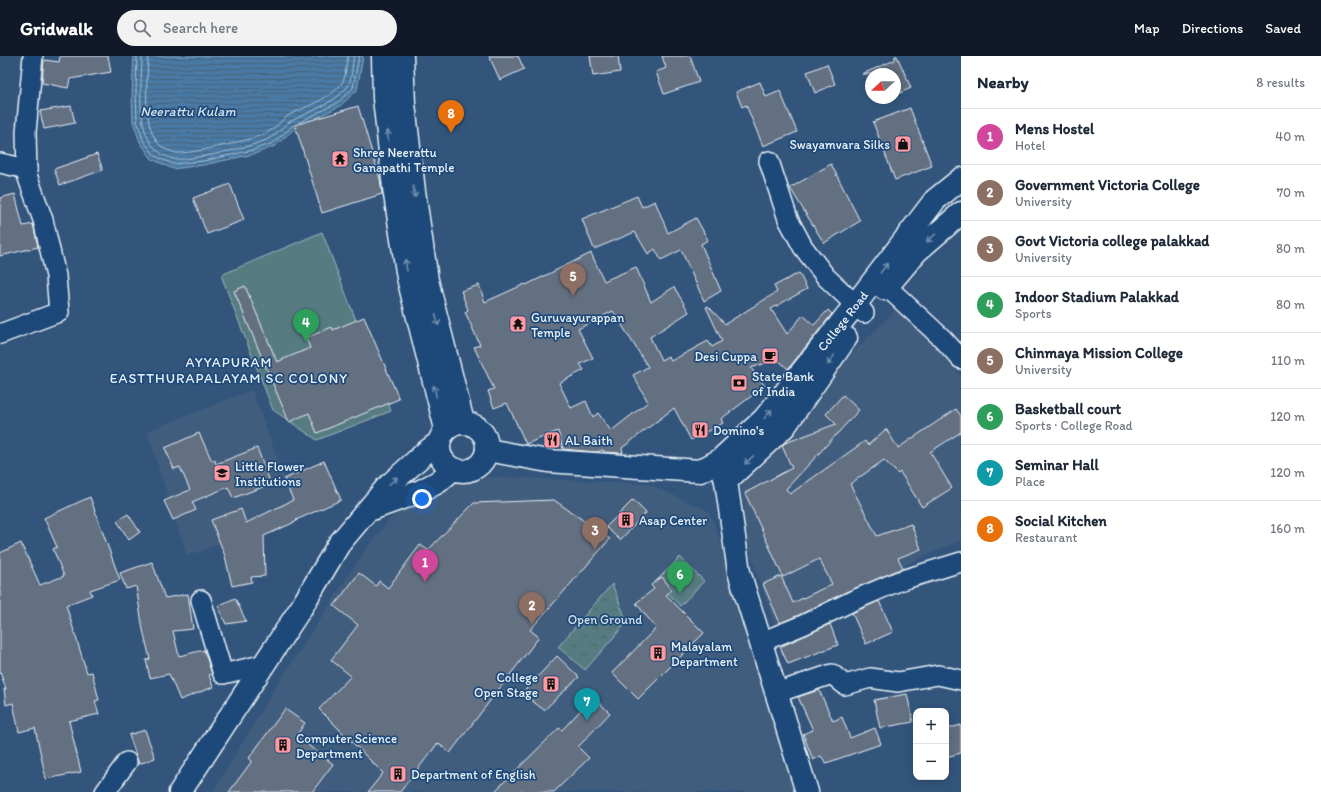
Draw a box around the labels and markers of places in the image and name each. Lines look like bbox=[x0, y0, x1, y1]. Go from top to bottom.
pin: 8 bbox=[438, 100, 464, 133]
shop icon: Swayamvara Silks bbox=[893, 134, 913, 154]
place label: Swayamvara Silks bbox=[790, 137, 890, 152]
place label: Shree Neerattu Ganapathi Temple bbox=[353, 145, 455, 175]
temple icon: Shree Neerattu Ganapathi Temple bbox=[330, 149, 350, 169]
pin: 5 bbox=[560, 263, 586, 296]
pin: 4 bbox=[293, 309, 319, 342]
place label: Guruvayurappan Temple bbox=[531, 310, 625, 340]
temple icon: Guruvayurappan Temple bbox=[508, 314, 528, 334]
cafe icon: Desi Cuppa bbox=[760, 346, 780, 366]
place label: Desi Cuppa bbox=[695, 349, 757, 364]
place label: State Bank of India bbox=[752, 369, 814, 399]
bank icon: State Bank of India bbox=[729, 373, 749, 393]
restaurant icon: Domino's bbox=[690, 420, 710, 440]
place label: Domino's bbox=[713, 423, 764, 438]
restaurant icon: AL Baith bbox=[542, 430, 562, 450]
place label: AL Baith bbox=[565, 433, 613, 448]
place label: Little Flower Institutions bbox=[235, 459, 305, 489]
school or university icon: Little Flower Institutions bbox=[212, 463, 232, 483]
building icon: Asap Center bbox=[616, 510, 636, 530]
place label: Asap Center bbox=[639, 513, 707, 528]
pin: 3 bbox=[582, 517, 608, 550]
pin: 1 bbox=[412, 549, 438, 582]
pin: 6 bbox=[667, 561, 693, 594]
pin: 2 bbox=[519, 592, 545, 625]
place label: Malayalam Department bbox=[671, 639, 738, 669]
building icon: Malayalam Department bbox=[648, 643, 668, 663]
place label: College Open Stage bbox=[474, 670, 538, 700]
building icon: College Open Stage bbox=[541, 674, 561, 694]
pin: 7 bbox=[574, 688, 600, 721]
place label: Computer Science Department bbox=[296, 731, 397, 761]
building icon: Computer Science Department bbox=[273, 735, 293, 755]
building icon: Department of English bbox=[388, 764, 408, 784]
place label: Department of English bbox=[411, 767, 536, 782]

